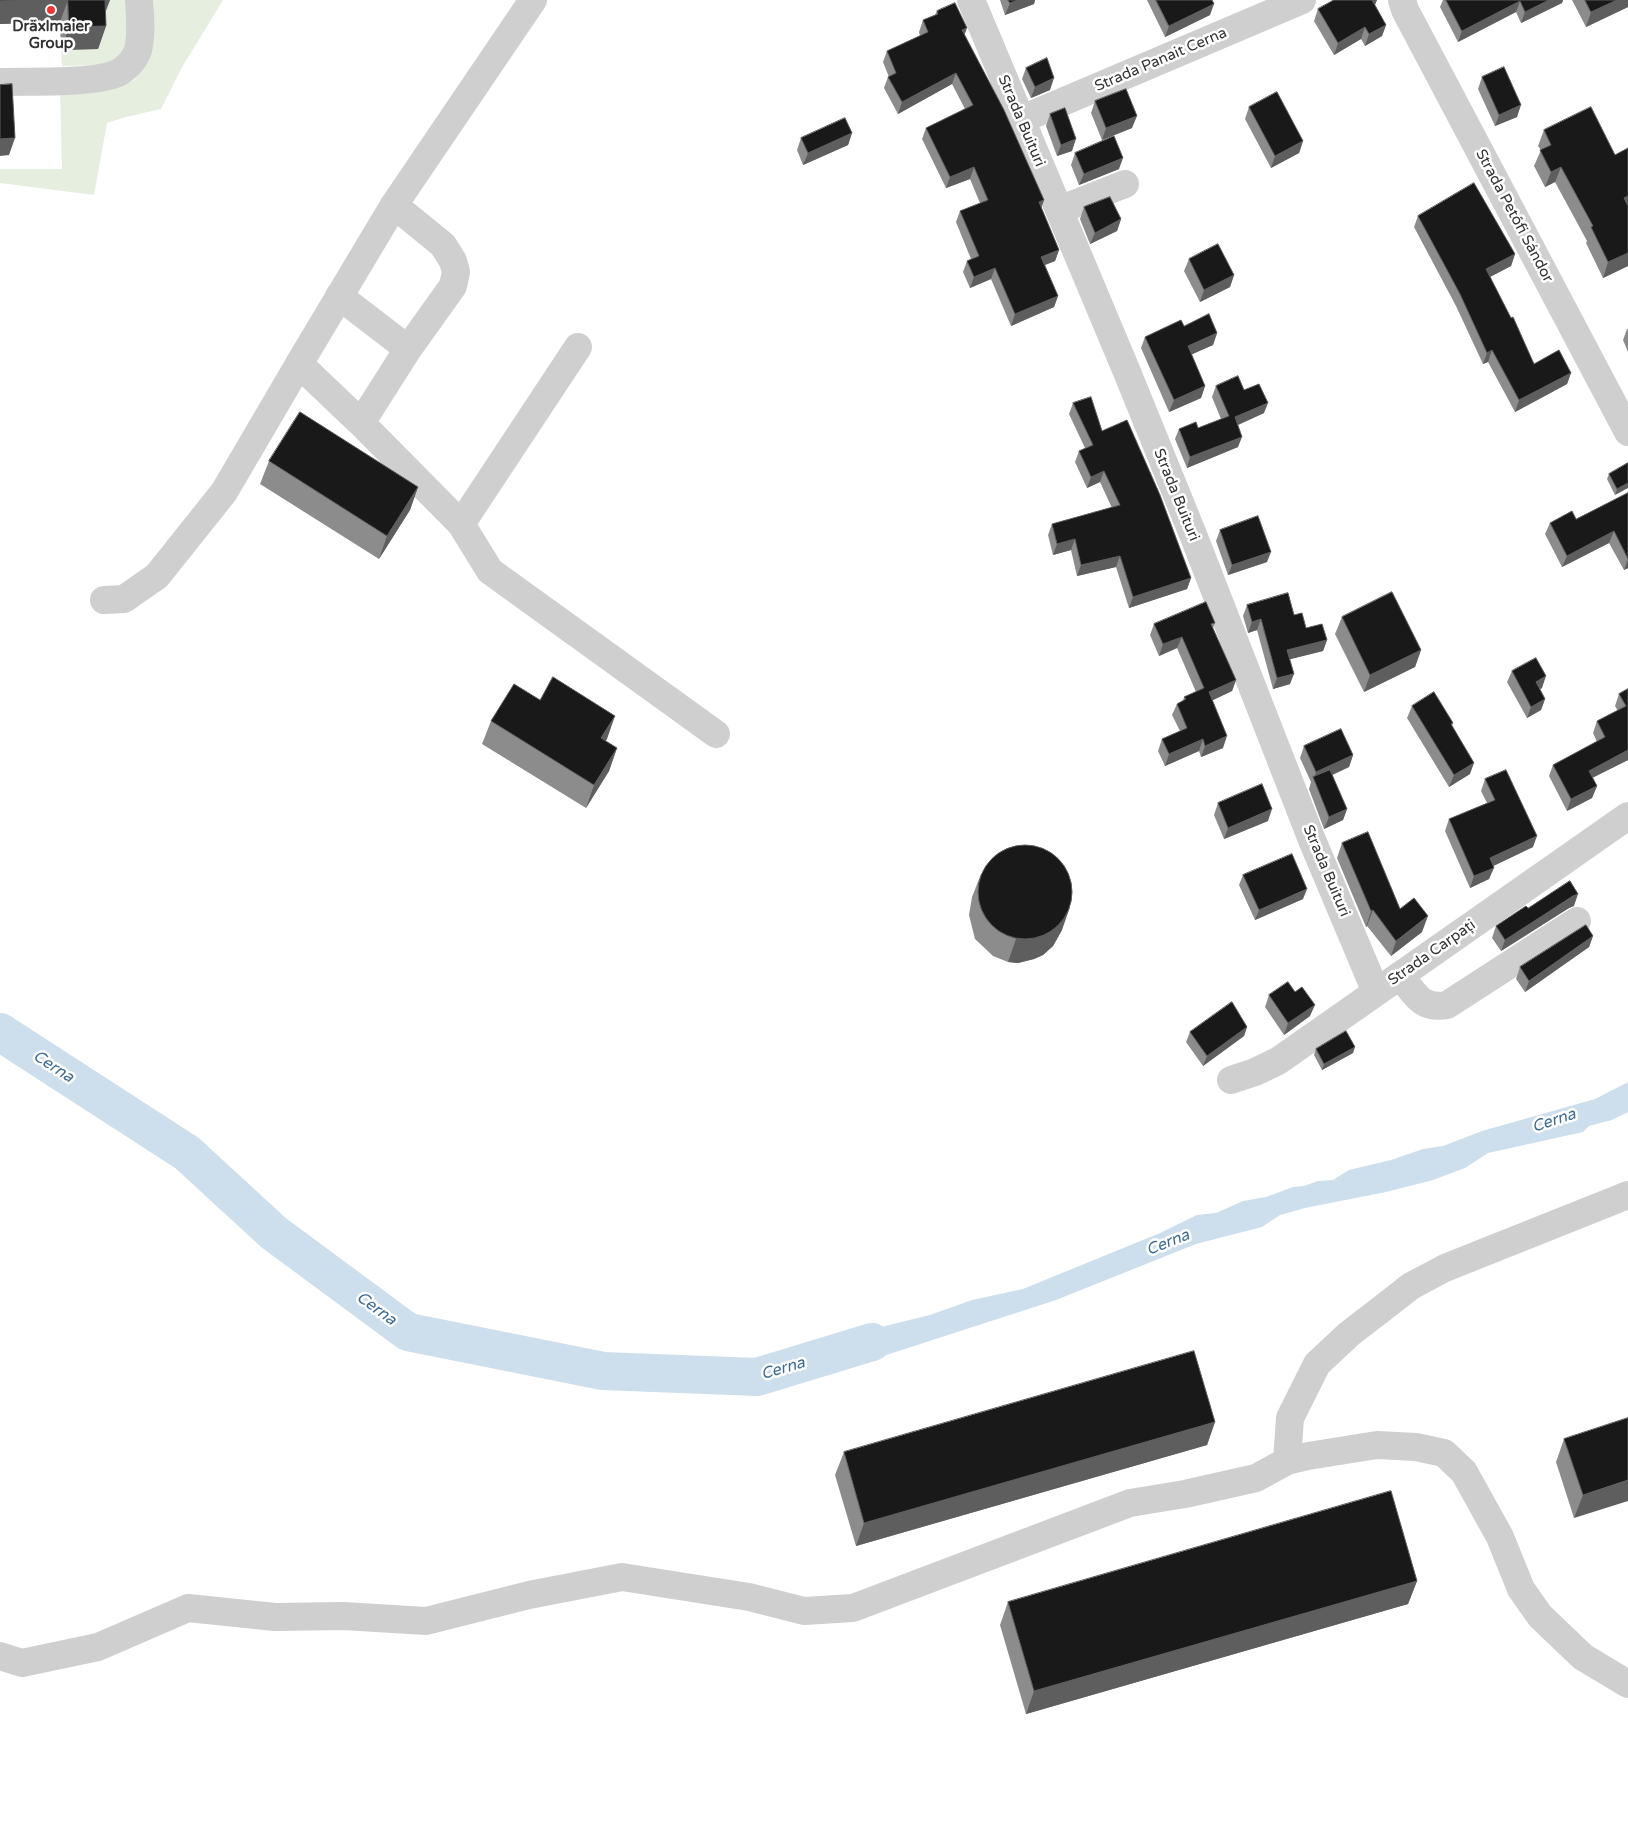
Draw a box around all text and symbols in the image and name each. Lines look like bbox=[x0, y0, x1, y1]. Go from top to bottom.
marker: Dräxlmaier Group bbox=[45, 4, 57, 16]
place label: Dräxlmaier Group bbox=[12, 18, 90, 53]
street label: Strada Panait Cerna bbox=[1092, 24, 1230, 96]
street label: Strada Buituri bbox=[994, 72, 1048, 170]
street label: Strada Petőfi Sándor bbox=[1471, 146, 1557, 286]
street label: Strada Buituri bbox=[1149, 446, 1203, 544]
street label: Strada Buituri bbox=[1299, 822, 1353, 920]
street label: Strada Carpați bbox=[1385, 916, 1479, 990]
water label: Cerna bbox=[29, 1047, 77, 1087]
water label: Cerna bbox=[1530, 1105, 1578, 1137]
water label: Cerna bbox=[1144, 1226, 1192, 1260]
water label: Cerna bbox=[352, 1288, 400, 1330]
water label: Cerna bbox=[759, 1354, 807, 1384]

